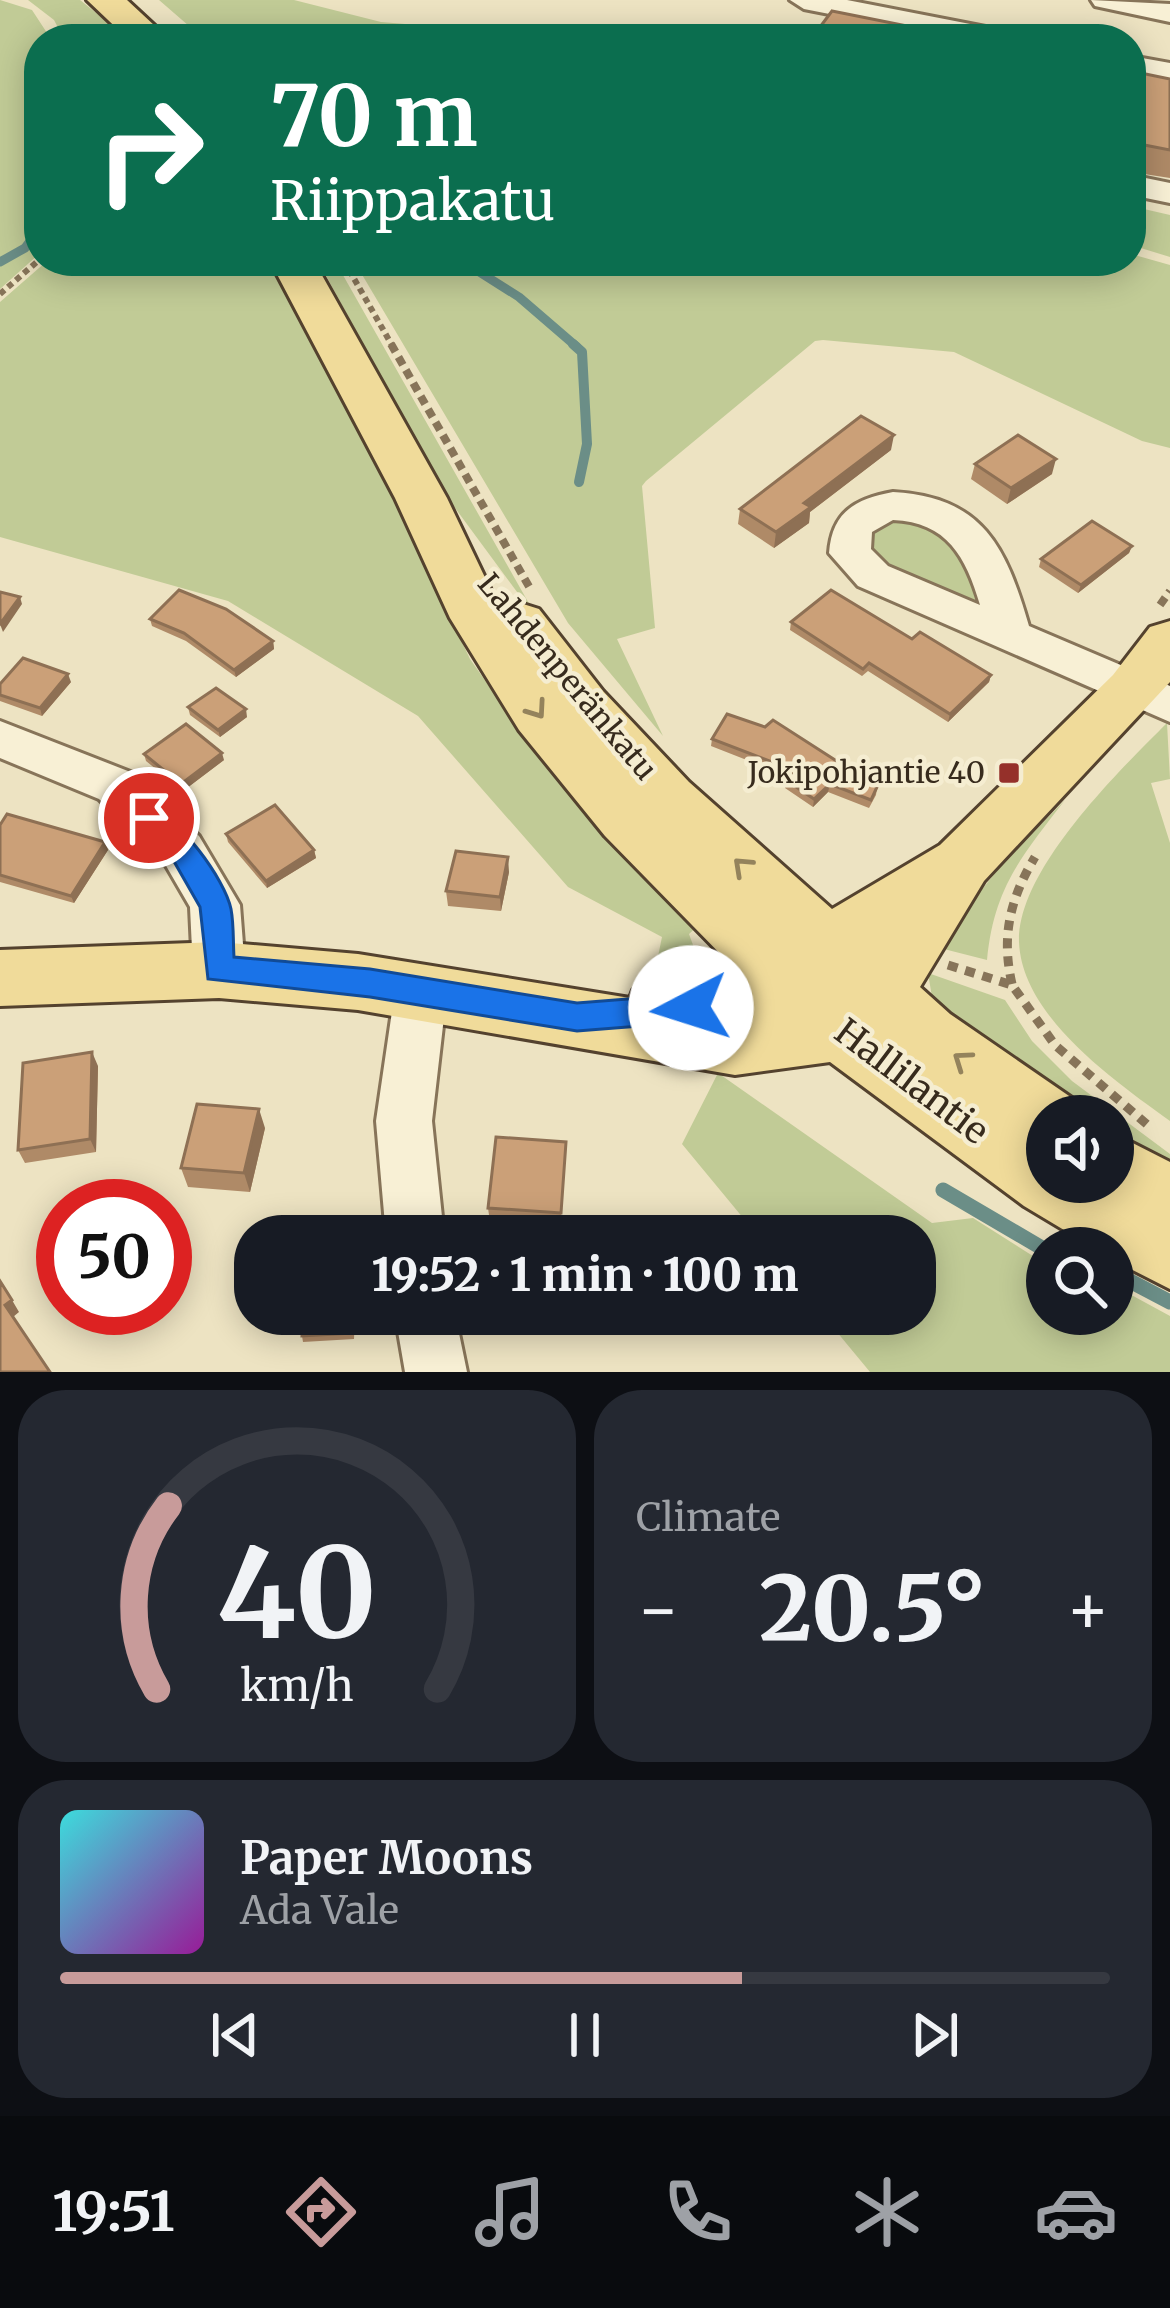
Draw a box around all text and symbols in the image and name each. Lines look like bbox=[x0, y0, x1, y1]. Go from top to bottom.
text: 70 m bbox=[270, 63, 478, 169]
icon: right bbox=[72, 72, 228, 228]
text: Riippakatu bbox=[270, 167, 556, 235]
street label: Lahdenperänkatu bbox=[470, 565, 665, 787]
one-way arrow bbox=[523, 697, 545, 719]
place label: Jokipohjantie 40 bbox=[746, 753, 985, 791]
marker: Jokipohjantie 40 bbox=[996, 760, 1022, 786]
pin bbox=[98, 767, 200, 869]
icon: arrive bbox=[116, 785, 182, 851]
one-way arrow bbox=[734, 859, 755, 880]
position arrow bbox=[628, 945, 754, 1071]
street label: Hallilantie bbox=[826, 1009, 997, 1154]
one-way arrow bbox=[953, 1052, 975, 1074]
map controls bbox=[1026, 1095, 1134, 1335]
button: sound bbox=[1026, 1095, 1134, 1203]
speed limit sign: 50 bbox=[36, 1179, 192, 1335]
button: search bbox=[1026, 1227, 1134, 1335]
text: 19:52 · 1 min · 100 m bbox=[372, 1247, 798, 1303]
text: Climate bbox=[636, 1493, 780, 1542]
text: 40 bbox=[217, 1515, 377, 1672]
text: 20.5° bbox=[759, 1552, 987, 1666]
text: − bbox=[636, 1568, 680, 1651]
text: + bbox=[1066, 1568, 1110, 1651]
text: km/h bbox=[240, 1659, 354, 1713]
text: Paper Moons bbox=[240, 1830, 533, 1886]
text: Ada Vale bbox=[240, 1886, 399, 1935]
icon: previous bbox=[202, 2002, 268, 2068]
icon: pause bbox=[552, 2002, 618, 2068]
icon: next bbox=[902, 2002, 968, 2068]
icon: directions bbox=[279, 2170, 363, 2254]
icon: music bbox=[468, 2170, 552, 2254]
icon: phone bbox=[656, 2170, 740, 2254]
icon: climate bbox=[845, 2170, 929, 2254]
icon: car bbox=[1034, 2170, 1118, 2254]
text: 19:51 bbox=[52, 2178, 175, 2246]

